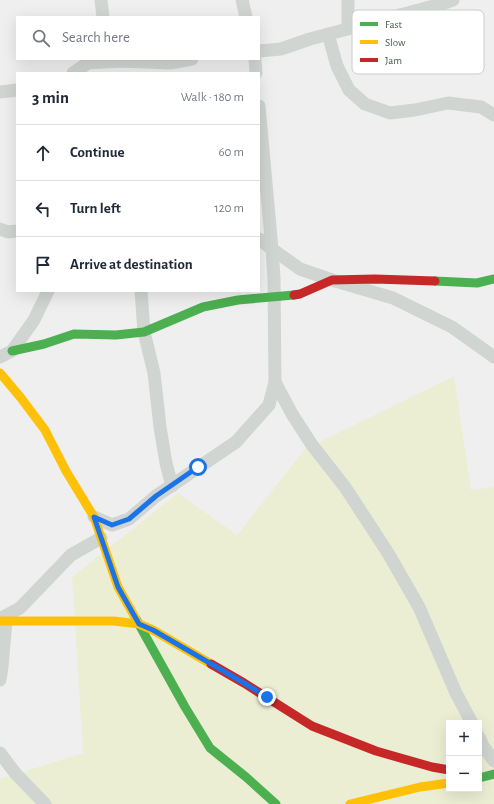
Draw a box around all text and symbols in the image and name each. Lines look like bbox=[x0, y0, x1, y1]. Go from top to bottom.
legend bbox=[352, 10, 484, 74]
search box bbox=[16, 16, 260, 60]
text: Fast bbox=[385, 19, 403, 30]
icon: search bbox=[30, 27, 52, 49]
text: Search here bbox=[62, 30, 130, 45]
text: Slow bbox=[385, 37, 406, 48]
text: Jam bbox=[385, 55, 402, 66]
text: 3 min bbox=[32, 89, 69, 106]
text: Walk · 180 m bbox=[181, 91, 244, 104]
icon: ahead bbox=[32, 142, 54, 164]
text: Continue bbox=[70, 145, 125, 160]
text: 60 m bbox=[218, 146, 244, 159]
icon: left bbox=[32, 198, 54, 220]
text: Turn left bbox=[70, 201, 121, 216]
text: 120 m bbox=[214, 202, 244, 215]
icon: arrive bbox=[32, 254, 54, 276]
text: Arrive at destination bbox=[70, 257, 193, 272]
route start bbox=[189, 458, 207, 476]
route end bbox=[258, 688, 276, 706]
map controls bbox=[446, 720, 482, 792]
button: + bbox=[446, 720, 482, 756]
button: − bbox=[446, 756, 482, 792]

